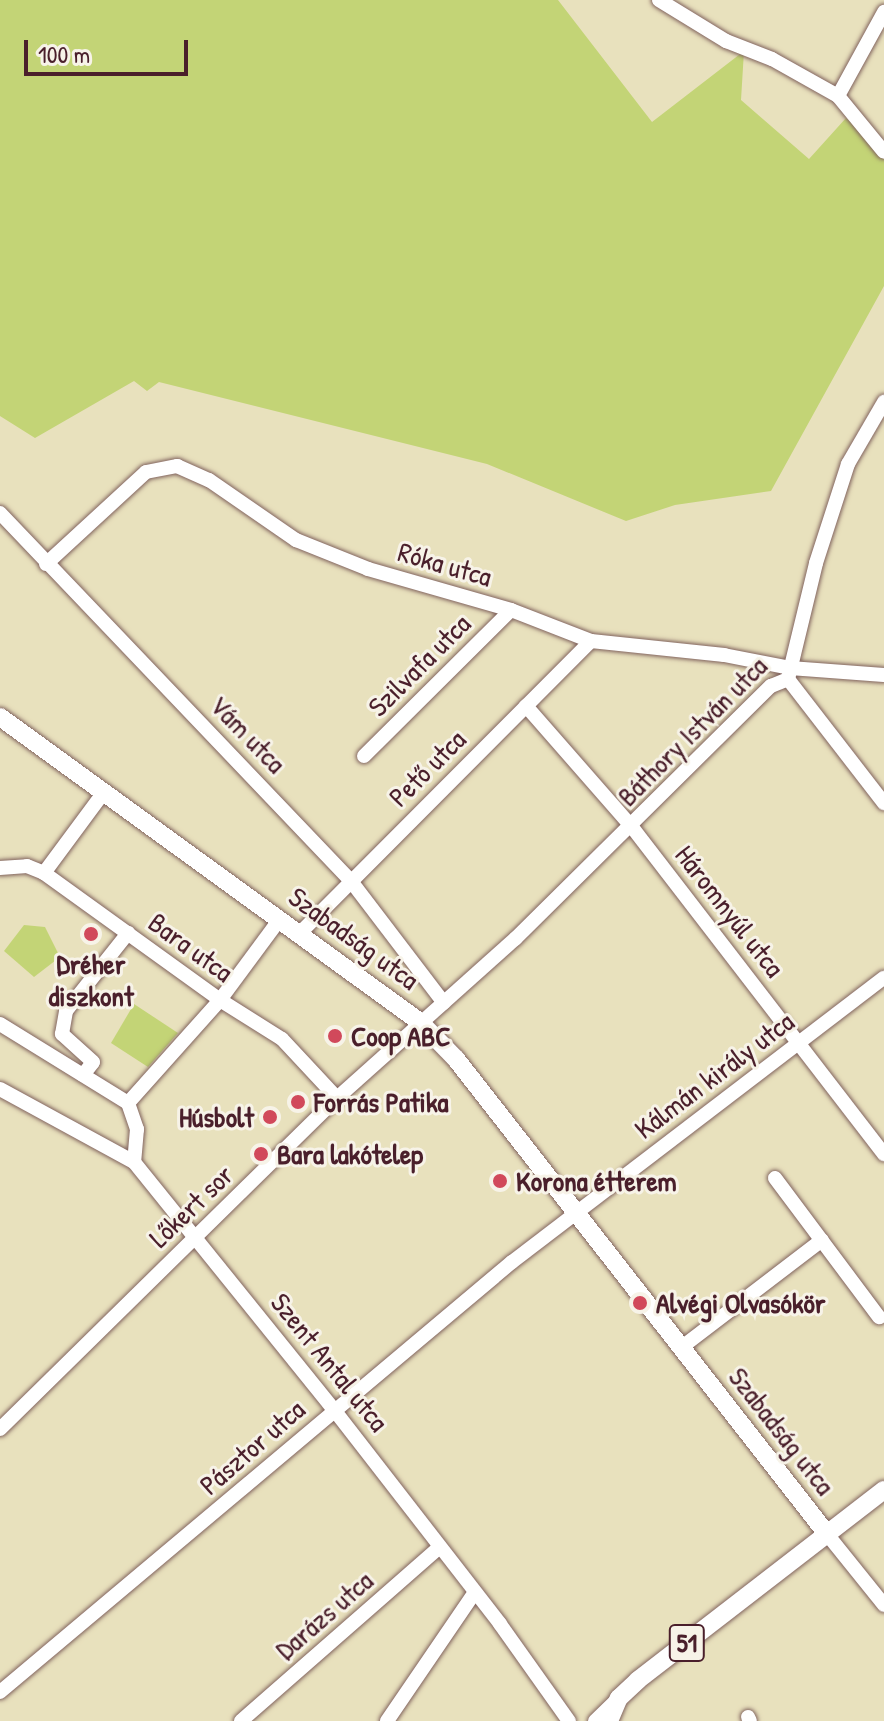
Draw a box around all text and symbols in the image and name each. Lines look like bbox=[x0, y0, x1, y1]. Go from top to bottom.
scale bar bbox=[28, 24, 192, 74]
text: 100 m bbox=[38, 38, 90, 70]
street label: Róka utca bbox=[394, 535, 496, 593]
street label: Szilvafa utca bbox=[361, 607, 477, 723]
street label: Báthory István utca bbox=[610, 649, 774, 813]
street label: Vám utca bbox=[203, 688, 293, 780]
street label: Pető utca bbox=[382, 723, 472, 813]
street label: Háromnyúl utca bbox=[668, 839, 792, 983]
street label: Szabadság utca bbox=[282, 880, 426, 996]
street label: Bara utca bbox=[142, 905, 240, 989]
marker: Dréher diszkont bbox=[82, 925, 100, 943]
place label: Dréher diszkont bbox=[48, 947, 134, 1013]
street label: Kálmán király utca bbox=[628, 1004, 800, 1146]
place label: Coop ABC bbox=[351, 1019, 451, 1053]
marker: Coop ABC bbox=[326, 1027, 344, 1045]
place label: Forrás Patika bbox=[314, 1085, 448, 1119]
marker: Forrás Patika bbox=[289, 1093, 307, 1111]
place label: Húsbolt bbox=[179, 1100, 254, 1134]
marker: Húsbolt bbox=[261, 1108, 279, 1126]
place label: Bara lakótelep bbox=[277, 1137, 423, 1171]
marker: Bara lakótelep bbox=[252, 1145, 270, 1163]
street label: Lőkert sor bbox=[142, 1158, 240, 1254]
place label: Korona étterem bbox=[516, 1164, 677, 1198]
marker: Korona étterem bbox=[491, 1172, 509, 1190]
street label: Szent Antal utca bbox=[264, 1286, 396, 1438]
place label: Alvégi Olvasókör bbox=[656, 1286, 826, 1320]
marker: Alvégi Olvasókör bbox=[631, 1294, 649, 1312]
street label: Szabadság utca bbox=[722, 1361, 842, 1501]
street label: Pásztor utca bbox=[193, 1392, 311, 1502]
street label: Darázs utca bbox=[268, 1564, 380, 1666]
road number: 51 bbox=[667, 1621, 707, 1665]

